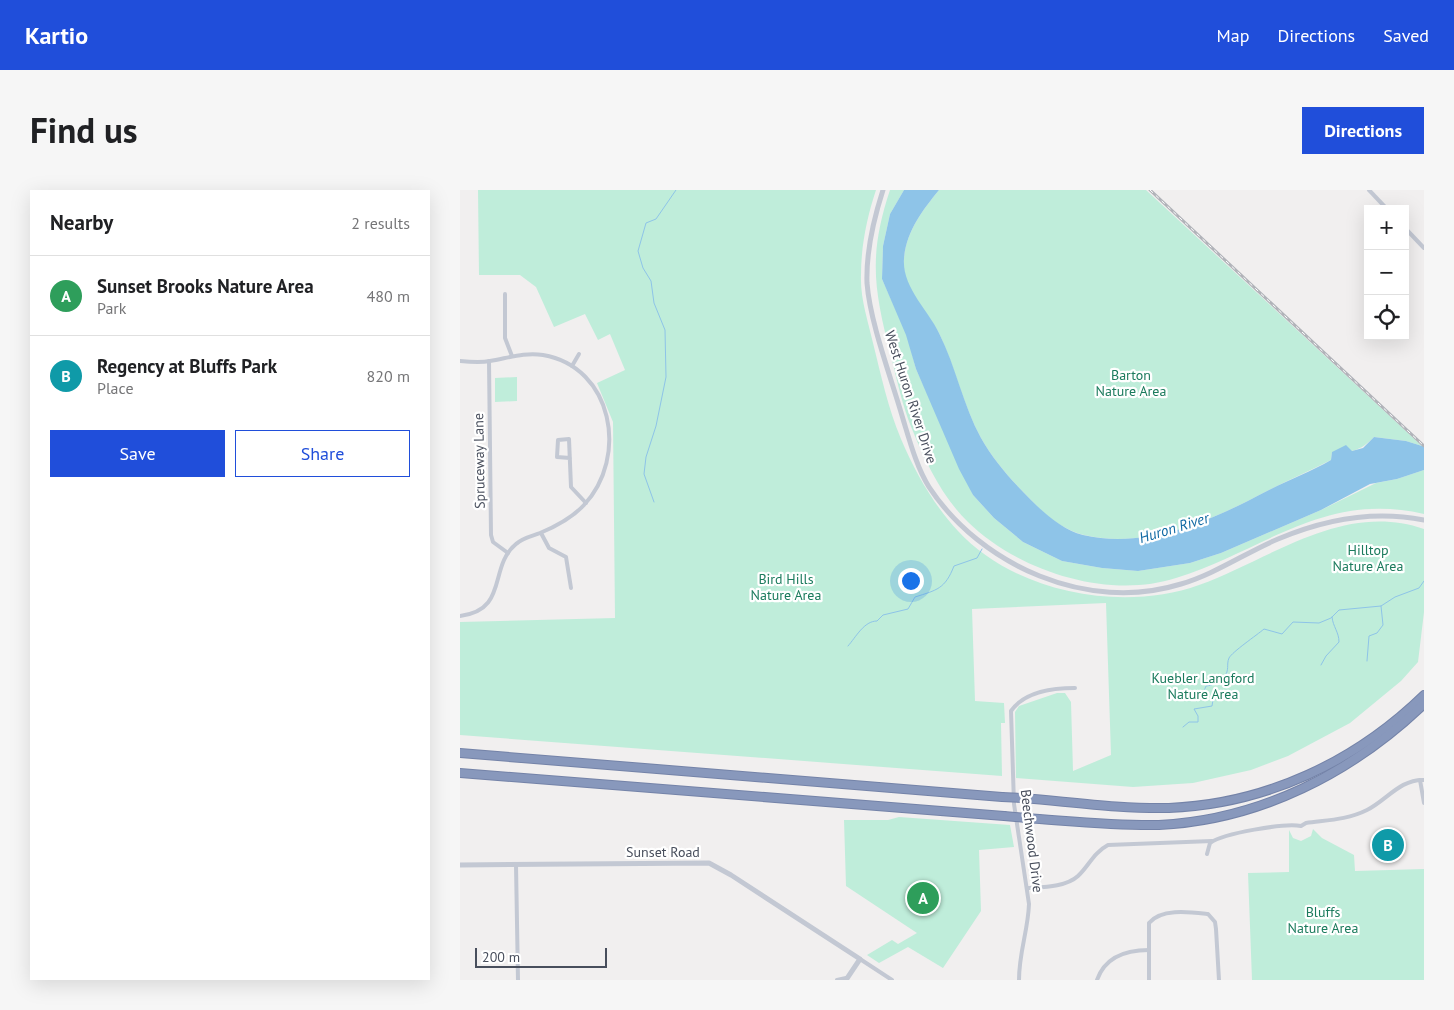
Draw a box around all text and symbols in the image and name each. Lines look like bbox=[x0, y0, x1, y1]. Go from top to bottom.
text: Kartio bbox=[25, 20, 88, 51]
text: Map bbox=[1217, 24, 1249, 47]
text: Directions bbox=[1277, 24, 1355, 47]
text: Saved bbox=[1383, 24, 1429, 47]
text: Find us bbox=[30, 107, 138, 153]
button: Directions bbox=[1302, 107, 1424, 154]
map controls bbox=[1364, 205, 1409, 340]
button: + bbox=[1364, 205, 1409, 250]
text: Nearby bbox=[50, 209, 113, 236]
text: 2 results bbox=[351, 213, 410, 233]
button: − bbox=[1364, 250, 1409, 295]
text: Sunset Brooks Nature Area bbox=[97, 274, 314, 298]
text: A bbox=[61, 286, 71, 306]
text: 480 m bbox=[367, 286, 410, 306]
button: locate bbox=[1364, 295, 1409, 340]
text: Park bbox=[97, 298, 126, 318]
street label: West Huron River Drive bbox=[881, 328, 941, 466]
text: Regency at Bluffs Park bbox=[97, 354, 277, 378]
text: B bbox=[61, 366, 71, 386]
text: 820 m bbox=[367, 366, 410, 386]
park label: Barton Nature Area bbox=[1096, 366, 1166, 400]
text: Place bbox=[97, 378, 134, 398]
street label: Spruceway Lane bbox=[469, 413, 489, 509]
button: Save bbox=[50, 430, 225, 477]
button: Share bbox=[235, 430, 410, 477]
water label: Huron River bbox=[1137, 508, 1212, 547]
park label: Hilltop Nature Area bbox=[1333, 541, 1403, 575]
your location bbox=[898, 568, 924, 594]
park label: Bird Hills Nature Area bbox=[751, 570, 821, 604]
park label: Kuebler Langford Nature Area bbox=[1151, 669, 1255, 703]
street label: Beechwood Drive bbox=[1017, 788, 1047, 894]
pin: B bbox=[1372, 826, 1404, 864]
street label: Sunset Road bbox=[626, 843, 700, 861]
pin: A bbox=[907, 879, 939, 917]
park label: Bluffs Nature Area bbox=[1288, 903, 1358, 937]
scale bar bbox=[475, 945, 608, 968]
text: 200 m bbox=[482, 948, 520, 966]

